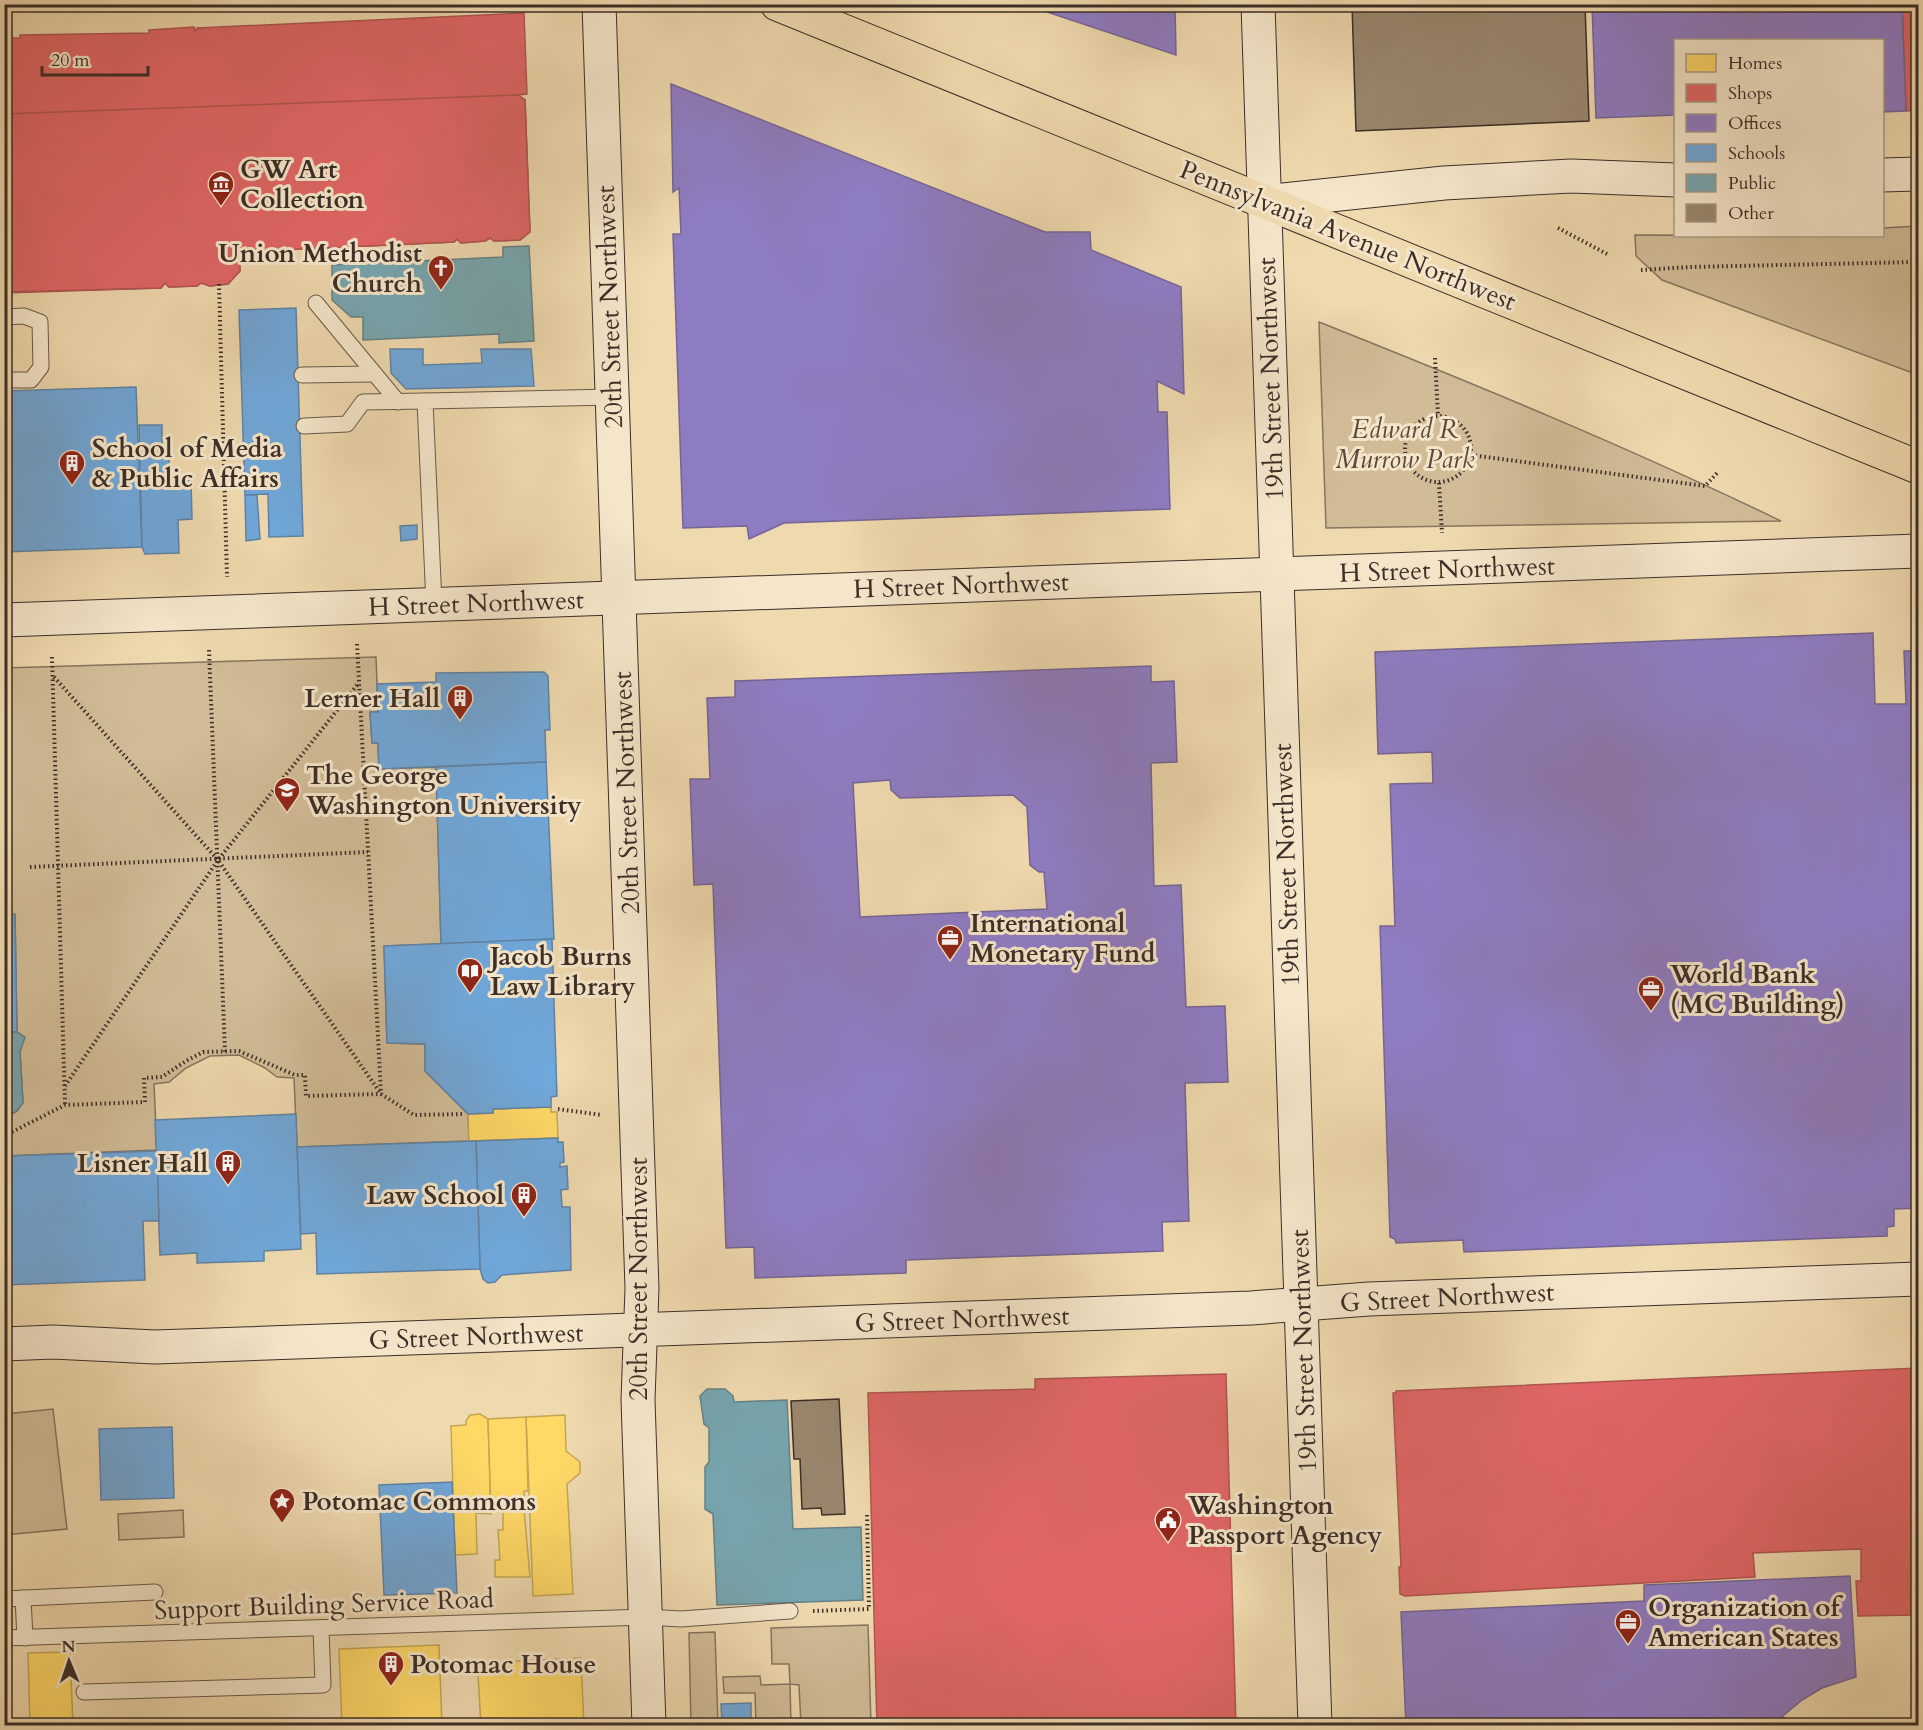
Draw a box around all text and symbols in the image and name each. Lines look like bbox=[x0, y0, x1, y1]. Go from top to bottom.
scale bar bbox=[42, 39, 148, 77]
legend bbox=[1674, 39, 1884, 237]
text: 20 m bbox=[51, 48, 90, 73]
text: Homes bbox=[1728, 51, 1782, 76]
text: Shops bbox=[1728, 81, 1772, 106]
text: Offices bbox=[1728, 111, 1782, 136]
text: Schools bbox=[1728, 141, 1785, 166]
place label: GW Art Collection bbox=[240, 152, 364, 217]
street label: Pennsylvania Avenue Northwest bbox=[1175, 152, 1521, 319]
museum icon: GW Art Collection bbox=[206, 169, 236, 207]
text: Public bbox=[1728, 171, 1776, 196]
street label: 20th Street Northwest bbox=[588, 185, 631, 429]
text: Other bbox=[1728, 201, 1774, 226]
place label: Union Methodist Church bbox=[218, 236, 422, 301]
church icon: Union Methodist Church bbox=[426, 253, 456, 291]
street label: 19th Street Northwest bbox=[1249, 257, 1292, 501]
park label: Edward R Murrow Park bbox=[1335, 412, 1475, 477]
place label: School of Media & Public Affairs bbox=[92, 431, 283, 496]
building icon: School of Media & Public Affairs bbox=[57, 448, 87, 486]
street label: H Street Northwest bbox=[1338, 548, 1556, 591]
street label: H Street Northwest bbox=[852, 564, 1070, 607]
street label: H Street Northwest bbox=[367, 582, 585, 625]
street label: 20th Street Northwest bbox=[605, 671, 648, 915]
place label: Lerner Hall bbox=[304, 681, 440, 716]
building icon: Lerner Hall bbox=[445, 683, 475, 721]
street label: 19th Street Northwest bbox=[1265, 743, 1308, 987]
place label: The George Washington University bbox=[305, 758, 582, 823]
school or university icon: The George Washington University bbox=[272, 775, 302, 813]
place label: International Monetary Fund bbox=[970, 906, 1155, 971]
office icon: International Monetary Fund bbox=[935, 923, 965, 961]
place label: Jacob Burns Law Library bbox=[486, 939, 636, 1004]
library icon: Jacob Burns Law Library bbox=[455, 956, 485, 994]
place label: World Bank (MC Building) bbox=[1669, 957, 1845, 1022]
office icon: World Bank (MC Building) bbox=[1636, 974, 1666, 1012]
place label: Lisner Hall bbox=[77, 1146, 208, 1181]
building icon: Lisner Hall bbox=[213, 1148, 243, 1186]
street label: 20th Street Northwest bbox=[621, 1157, 656, 1401]
place label: Law School bbox=[366, 1178, 504, 1213]
building icon: Law School bbox=[509, 1180, 539, 1218]
street label: 19th Street Northwest bbox=[1282, 1229, 1325, 1473]
street label: G Street Northwest bbox=[1339, 1274, 1555, 1321]
street label: G Street Northwest bbox=[854, 1298, 1070, 1341]
street label: G Street Northwest bbox=[368, 1315, 584, 1358]
place label: Potomac Commons bbox=[302, 1484, 536, 1519]
place icon: Potomac Commons bbox=[267, 1486, 297, 1524]
place label: Washington Passport Agency bbox=[1187, 1488, 1383, 1553]
public building icon: Washington Passport Agency bbox=[1153, 1505, 1183, 1543]
street label: Support Building Service Road bbox=[154, 1581, 494, 1628]
place label: Organization of American States bbox=[1648, 1590, 1844, 1655]
office icon: Organization of American States bbox=[1613, 1607, 1643, 1645]
north arrow bbox=[39, 1631, 99, 1691]
text: N bbox=[61, 1636, 76, 1658]
place label: Potomac House bbox=[410, 1647, 596, 1682]
building icon: Potomac House bbox=[376, 1649, 406, 1687]

